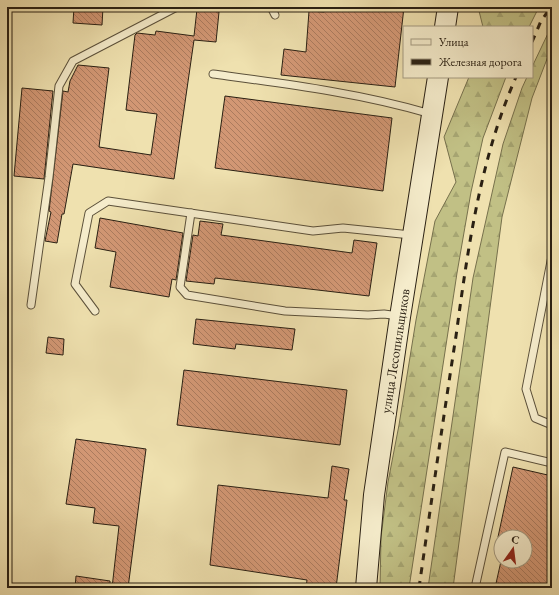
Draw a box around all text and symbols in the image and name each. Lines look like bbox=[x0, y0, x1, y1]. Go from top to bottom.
legend bbox=[403, 26, 533, 78]
text: Улица bbox=[438, 34, 469, 50]
text: Железная дорога bbox=[438, 54, 522, 70]
street label: улица Лесопильщиков bbox=[376, 287, 414, 415]
north arrow bbox=[493, 529, 533, 569]
text: С bbox=[510, 532, 521, 547]

